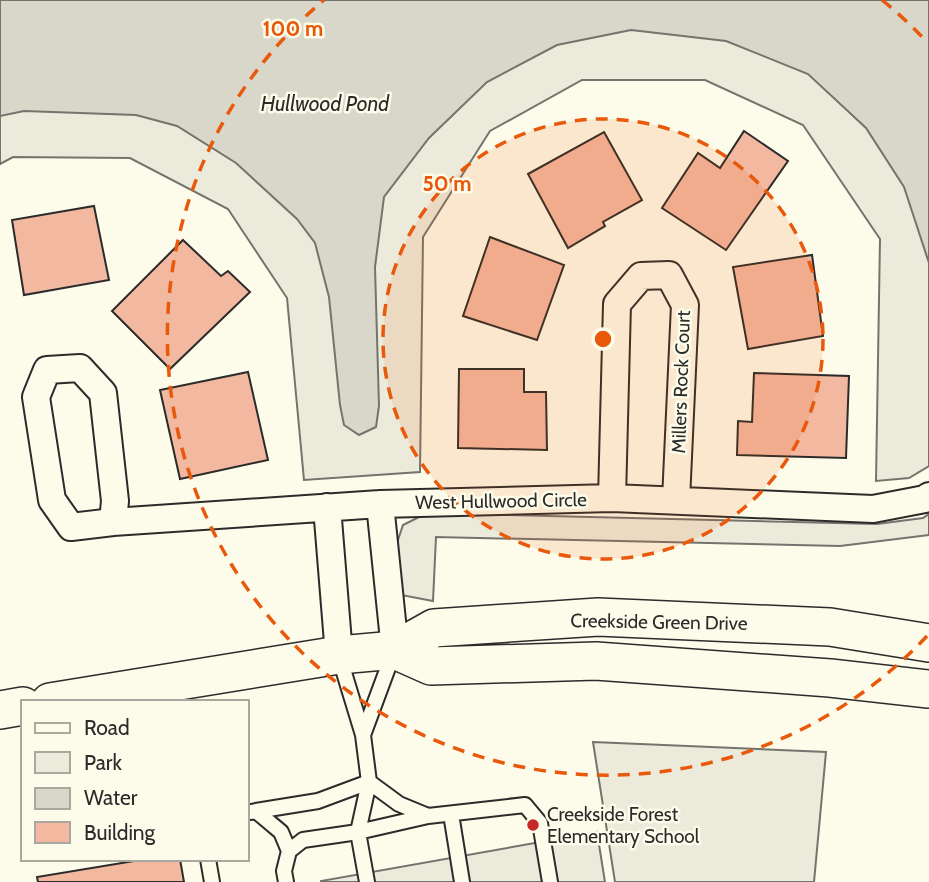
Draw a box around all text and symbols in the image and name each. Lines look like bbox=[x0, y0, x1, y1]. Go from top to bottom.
text: 100 m bbox=[263, 16, 323, 41]
water label: Hullwood Pond bbox=[261, 91, 390, 116]
text: 50 m bbox=[422, 171, 472, 196]
street label: Millers Rock Court bbox=[667, 309, 695, 454]
centre of rings bbox=[591, 327, 615, 351]
street label: West Hullwood Circle bbox=[415, 488, 587, 514]
street label: Creekside Green Drive bbox=[570, 609, 748, 635]
legend bbox=[21, 700, 248, 861]
text: Road bbox=[84, 715, 130, 740]
text: Park bbox=[84, 750, 122, 775]
text: Water bbox=[84, 785, 138, 810]
place label: Creekside Forest Elementary School bbox=[547, 803, 700, 848]
marker: Creekside Forest Elementary School bbox=[525, 817, 541, 833]
text: Building bbox=[84, 820, 156, 845]

